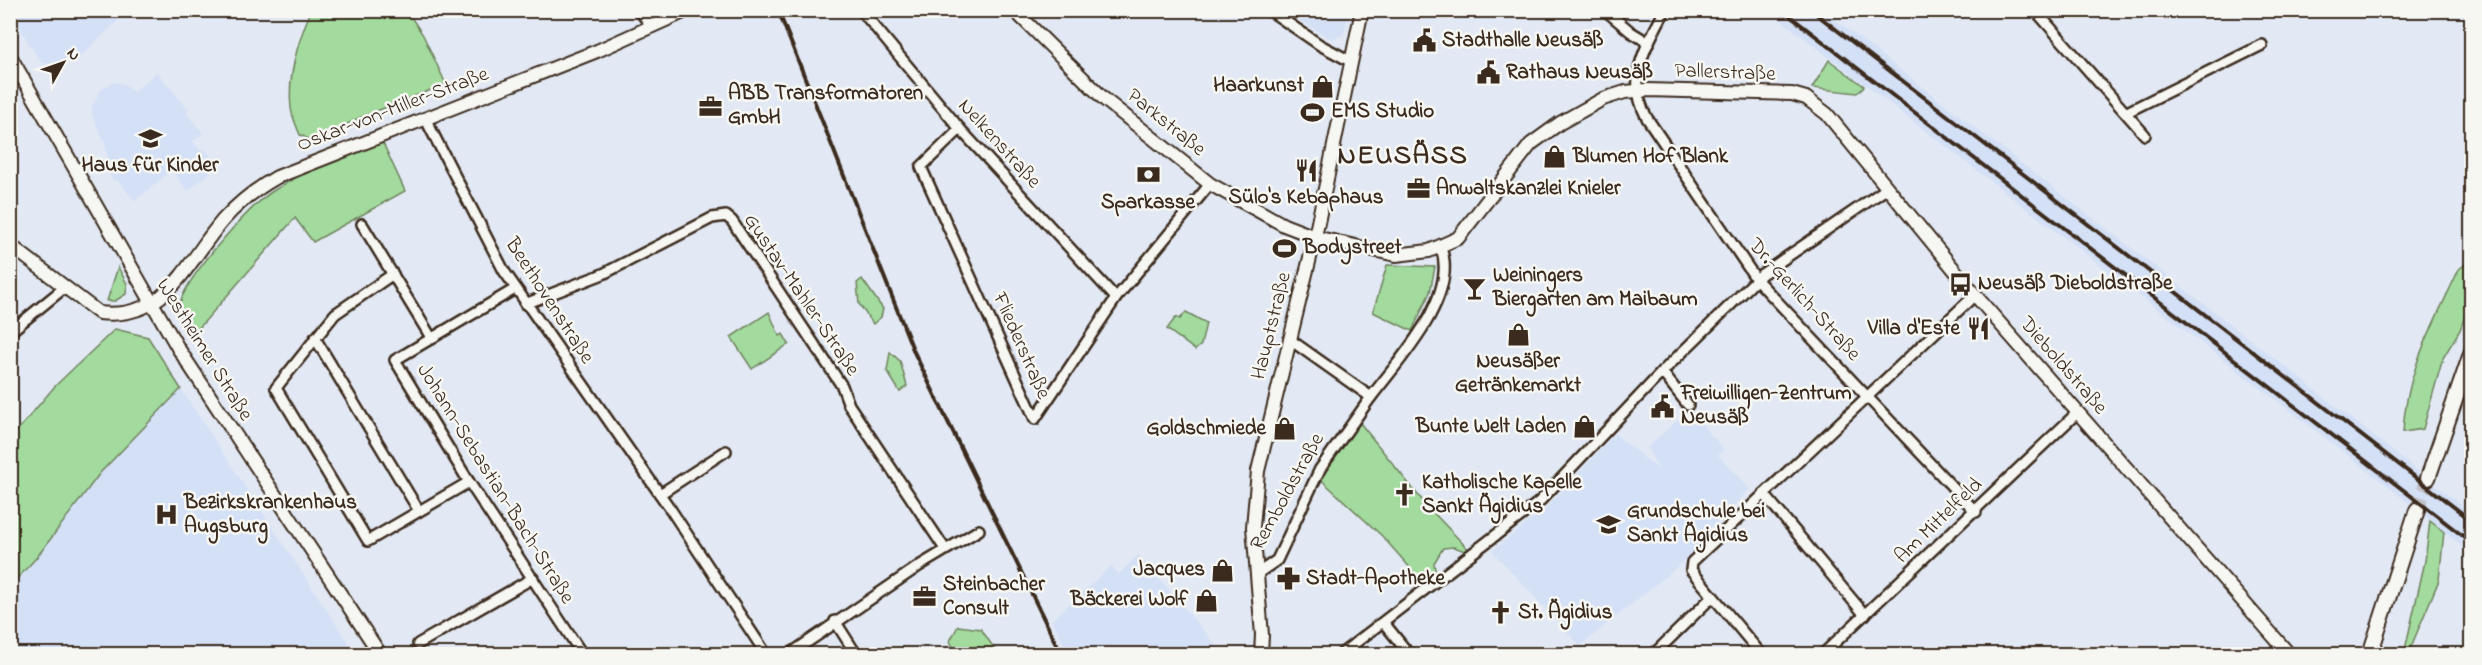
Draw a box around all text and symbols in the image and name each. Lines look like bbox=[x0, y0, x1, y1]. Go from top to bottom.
place label: Stadthalle Neusäß bbox=[1442, 26, 1604, 56]
public building icon: Stadthalle Neusäß bbox=[1411, 28, 1437, 54]
north arrow bbox=[33, 33, 93, 93]
text: N bbox=[60, 43, 86, 67]
street label: Pallerstraße bbox=[1674, 56, 1777, 90]
place label: Rathaus Neusäß bbox=[1506, 58, 1653, 88]
street label: Oskar-von-Miller-Straße bbox=[293, 59, 494, 160]
public building icon: Rathaus Neusäß bbox=[1475, 60, 1501, 86]
place label: Haarkunst bbox=[1213, 71, 1305, 101]
shop icon: Haarkunst bbox=[1309, 73, 1335, 99]
place label: ABB Transformatoren GmbH bbox=[728, 79, 923, 133]
street label: Parkstraße bbox=[1120, 82, 1212, 165]
street label: Nelkenstraße bbox=[950, 92, 1048, 196]
office icon: ABB Transformatoren GmbH bbox=[697, 93, 723, 119]
place label: EMS Studio bbox=[1331, 97, 1434, 127]
sports icon: EMS Studio bbox=[1300, 99, 1326, 125]
school or university icon: Haus für Kinder bbox=[137, 125, 163, 151]
district label: NEUSÄSS bbox=[1338, 137, 1468, 176]
place label: Blumen Hof Blank bbox=[1572, 142, 1729, 172]
shop icon: Blumen Hof Blank bbox=[1542, 144, 1568, 170]
place label: Haus für Kinder bbox=[82, 151, 219, 181]
restaurant icon: Sülo's Kebaphaus bbox=[1293, 157, 1319, 183]
bank icon: Sparkasse bbox=[1135, 162, 1161, 188]
place label: Anwaltskanzlei Knieler bbox=[1436, 174, 1621, 204]
office icon: Anwaltskanzlei Knieler bbox=[1405, 176, 1431, 202]
place label: Sülo's Kebaphaus bbox=[1229, 183, 1384, 213]
place label: Sparkasse bbox=[1101, 188, 1196, 218]
street label: Gustav-Mahler-Straße bbox=[735, 208, 867, 383]
street label: Beethovenstraße bbox=[496, 231, 601, 371]
street label: Dr.-Gerlich-Straße bbox=[1740, 231, 1868, 369]
place label: Bodystreet bbox=[1302, 233, 1403, 265]
sports icon: Bodystreet bbox=[1272, 235, 1298, 261]
place label: Weiningers Biergarten am Maibaum bbox=[1492, 261, 1698, 317]
street label: Hauptstraße bbox=[1244, 268, 1300, 383]
place label: Neusäß Dieboldstraße bbox=[1978, 269, 2173, 299]
bus stop icon: Neusäß Dieboldstraße bbox=[1947, 271, 1973, 297]
street label: Westheimer Straße bbox=[148, 273, 260, 427]
bar icon: Weiningers Biergarten am Maibaum bbox=[1462, 275, 1488, 301]
street label: Fliederstraße bbox=[984, 287, 1058, 405]
street label: Dieboldstraße bbox=[2011, 310, 2114, 422]
place label: Villa d'Este bbox=[1867, 314, 1961, 344]
restaurant icon: Villa d'Este bbox=[1965, 316, 1991, 342]
shop icon: Neusäßer Getränkemarkt bbox=[1505, 321, 1531, 347]
place label: Neusäßer Getränkemarkt bbox=[1455, 347, 1582, 401]
street label: Johann-Sebastian-Bach-Straße bbox=[409, 358, 582, 610]
place label: Freiwilligen-Zentrum Neusäß bbox=[1680, 379, 1852, 433]
public building icon: Freiwilligen-Zentrum Neusäß bbox=[1650, 393, 1676, 419]
place label: Bunte Welt Laden bbox=[1415, 412, 1566, 442]
place label: Goldschmiede bbox=[1147, 414, 1267, 444]
shop icon: Bunte Welt Laden bbox=[1571, 414, 1597, 440]
shop icon: Goldschmiede bbox=[1271, 416, 1297, 442]
street label: Remboldstraße bbox=[1243, 427, 1333, 556]
place label: Katholische Kapelle Sankt Ägidius bbox=[1422, 468, 1582, 524]
street label: Am Mittelfeld bbox=[1888, 471, 1990, 571]
church icon: Katholische Kapelle Sankt Ägidius bbox=[1391, 482, 1417, 508]
place label: Bezirkskrankenhaus Augsburg bbox=[183, 488, 357, 544]
place label: Grundschule bei Sankt Ägidius bbox=[1627, 497, 1765, 553]
hospital icon: Bezirkskrankenhaus Augsburg bbox=[153, 502, 179, 528]
school or university icon: Grundschule bei Sankt Ägidius bbox=[1596, 511, 1622, 537]
place label: Jacques bbox=[1133, 555, 1205, 585]
shop icon: Jacques bbox=[1210, 557, 1236, 583]
place label: Stadt-Apotheke bbox=[1306, 564, 1446, 594]
pharmacy icon: Stadt-Apotheke bbox=[1275, 566, 1301, 592]
place label: Steinbacher Consult bbox=[943, 570, 1045, 624]
office icon: Steinbacher Consult bbox=[912, 584, 938, 610]
place label: Bäckerei Wolf bbox=[1070, 585, 1189, 615]
shop icon: Bäckerei Wolf bbox=[1193, 587, 1219, 613]
place label: St. Ägidius bbox=[1518, 598, 1613, 630]
church icon: St. Ägidius bbox=[1487, 600, 1513, 626]

